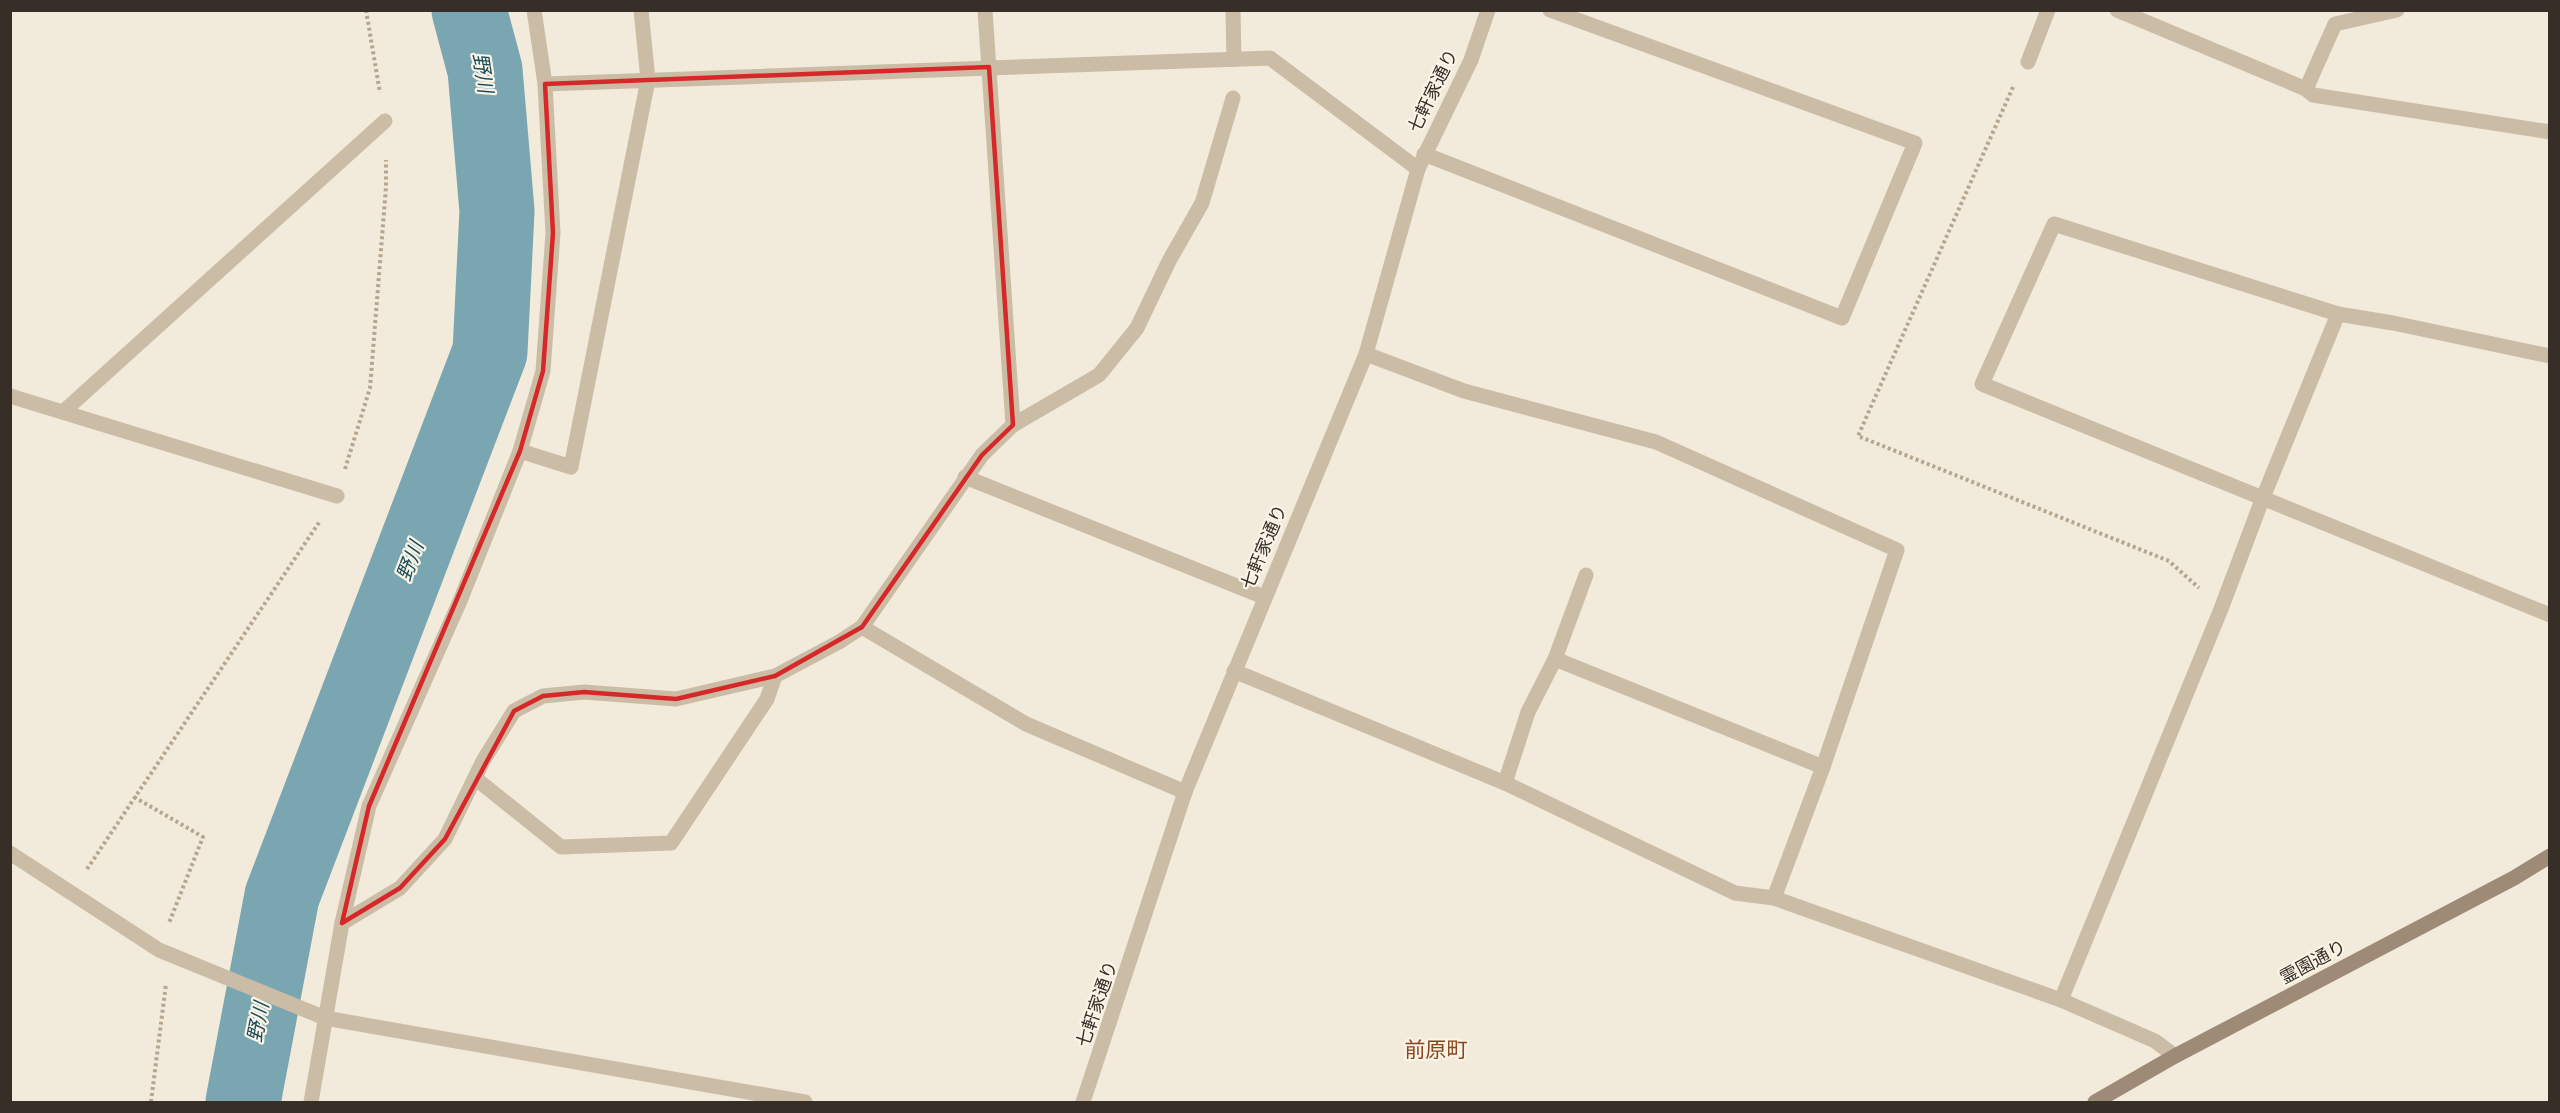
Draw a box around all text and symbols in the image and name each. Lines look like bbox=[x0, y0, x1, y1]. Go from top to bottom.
street label: 七軒家通り bbox=[1402, 45, 1463, 136]
water label: 野川 bbox=[467, 51, 500, 97]
street label: 七軒家通り bbox=[1234, 500, 1292, 593]
water label: 野川 bbox=[390, 535, 430, 584]
street label: 霊園通り bbox=[2275, 934, 2350, 989]
street label: 七軒家通り bbox=[1070, 957, 1122, 1050]
water label: 野川 bbox=[240, 998, 275, 1044]
district label: 前原町 bbox=[1405, 1035, 1468, 1063]

